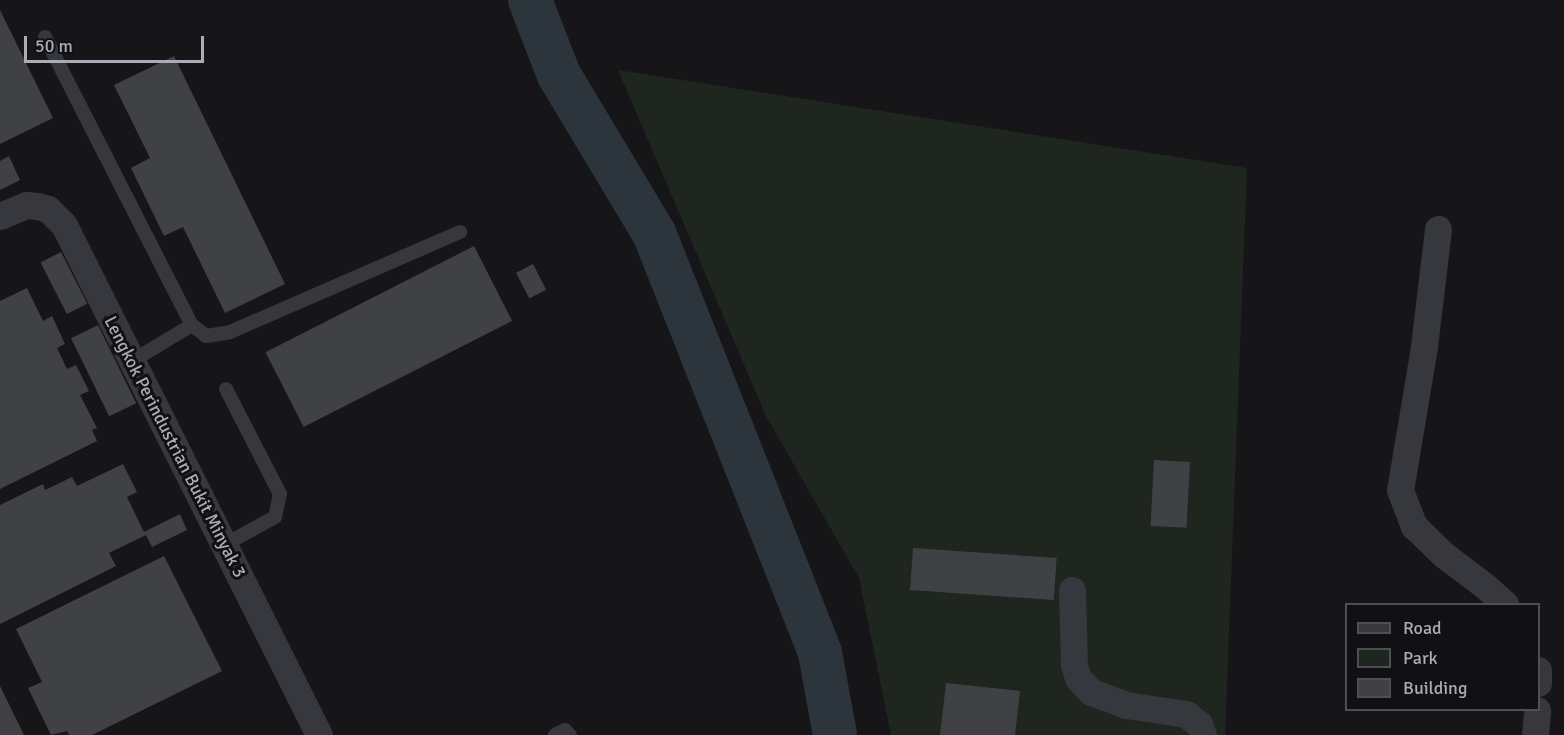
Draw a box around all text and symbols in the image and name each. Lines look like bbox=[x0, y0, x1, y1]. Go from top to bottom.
scale bar bbox=[27, 24, 207, 62]
text: 50 m bbox=[35, 35, 73, 57]
street label: Lengkok Perindustrian Bukit Minyak 3 bbox=[99, 313, 251, 581]
legend bbox=[1345, 603, 1540, 711]
text: Road bbox=[1403, 617, 1442, 639]
text: Park bbox=[1403, 647, 1438, 669]
text: Building bbox=[1403, 677, 1467, 699]

